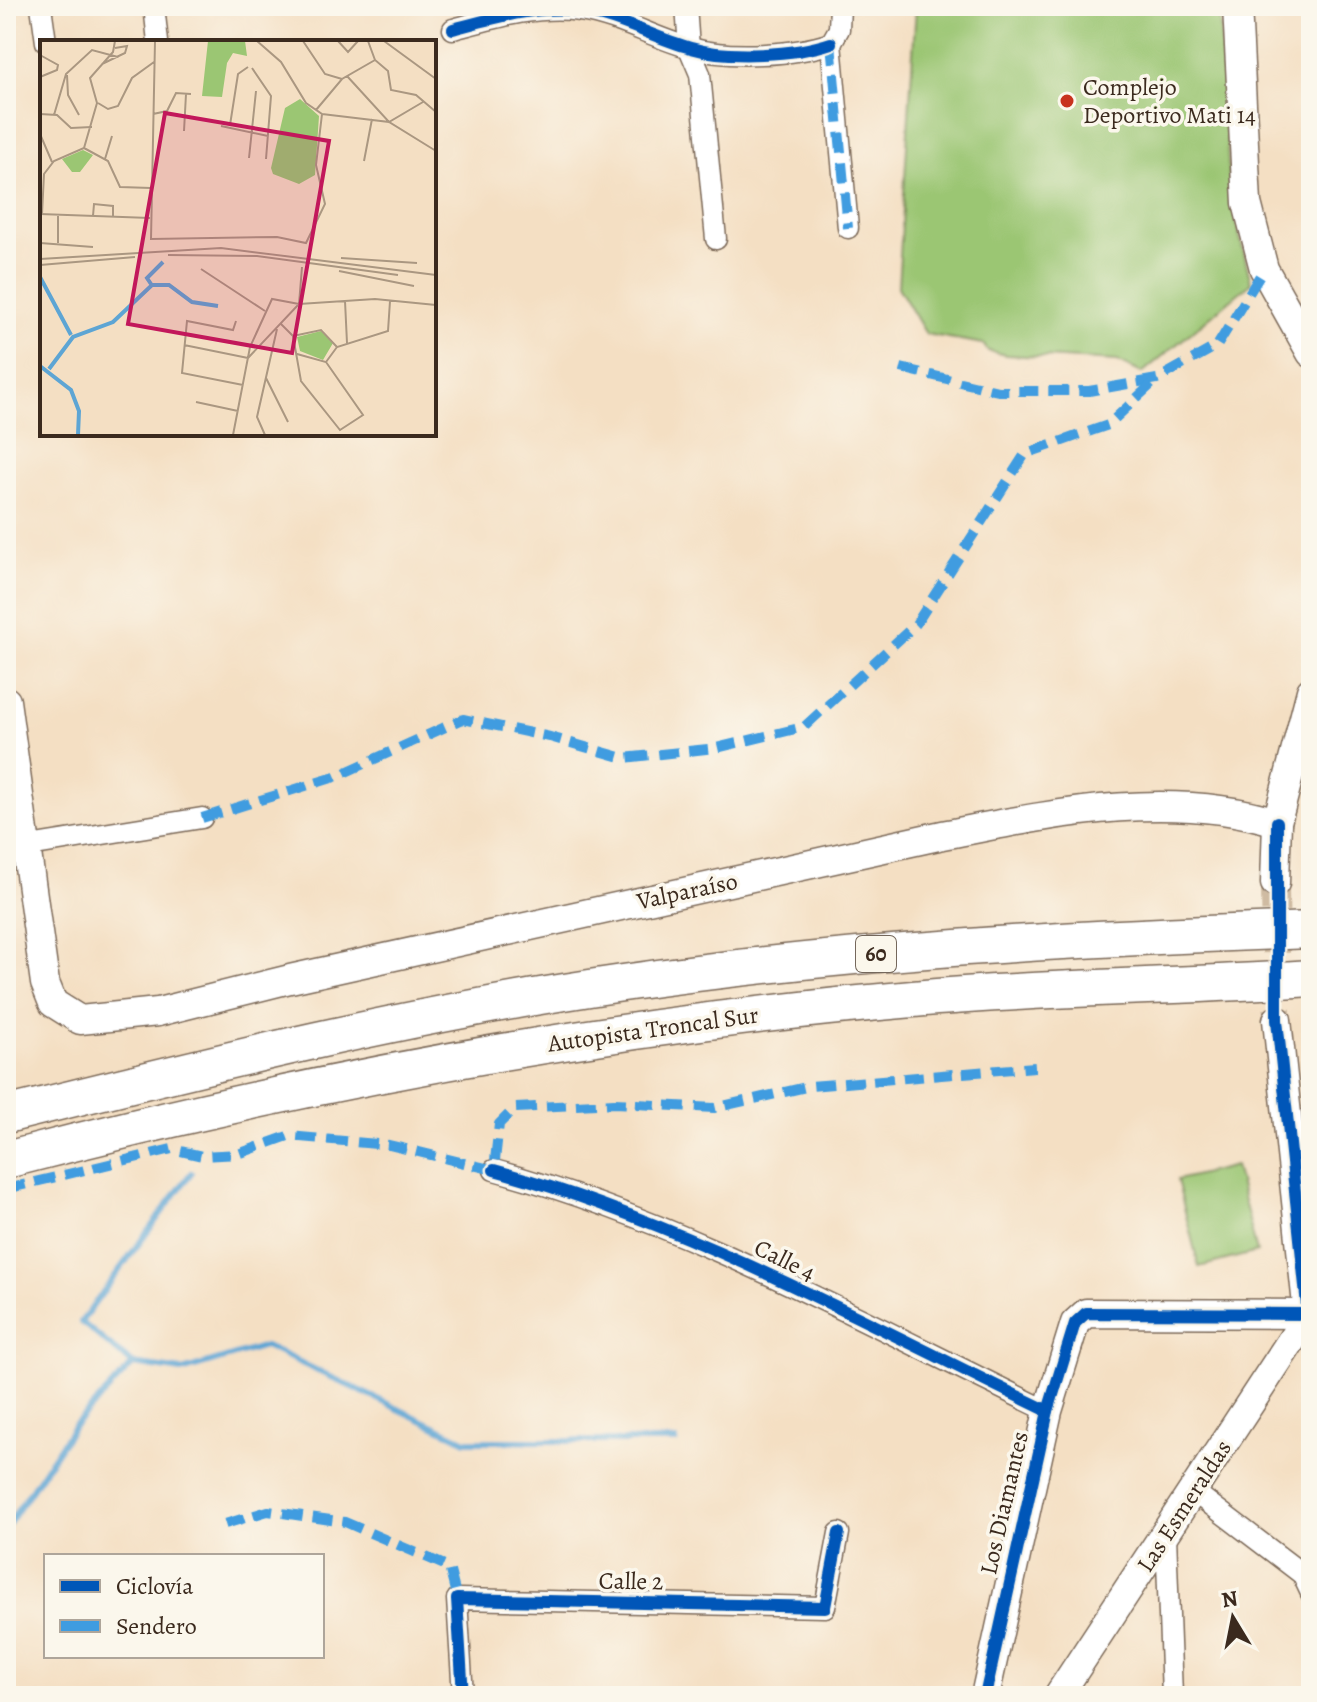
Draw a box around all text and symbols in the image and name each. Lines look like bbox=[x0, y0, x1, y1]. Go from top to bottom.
inset map bbox=[40, 40, 436, 436]
place label: Complejo Deportivo Mati 14 bbox=[1083, 71, 1256, 131]
marker: Complejo Deportivo Mati 14 bbox=[1058, 92, 1076, 110]
street label: Valparaíso bbox=[633, 865, 740, 917]
road number: 60 bbox=[856, 936, 896, 972]
street label: Autopista Troncal Sur bbox=[545, 998, 760, 1060]
street label: Calle 4 bbox=[749, 1232, 821, 1289]
street label: Los Diamantes bbox=[972, 1428, 1036, 1578]
street label: Las Esmeraldas bbox=[1129, 1434, 1239, 1578]
legend bbox=[44, 1554, 324, 1658]
street label: Calle 2 bbox=[598, 1564, 664, 1598]
text: Ciclovía bbox=[116, 1570, 194, 1602]
north arrow bbox=[1193, 1578, 1273, 1658]
text: N bbox=[1219, 1583, 1240, 1615]
text: Sendero bbox=[116, 1610, 197, 1642]

